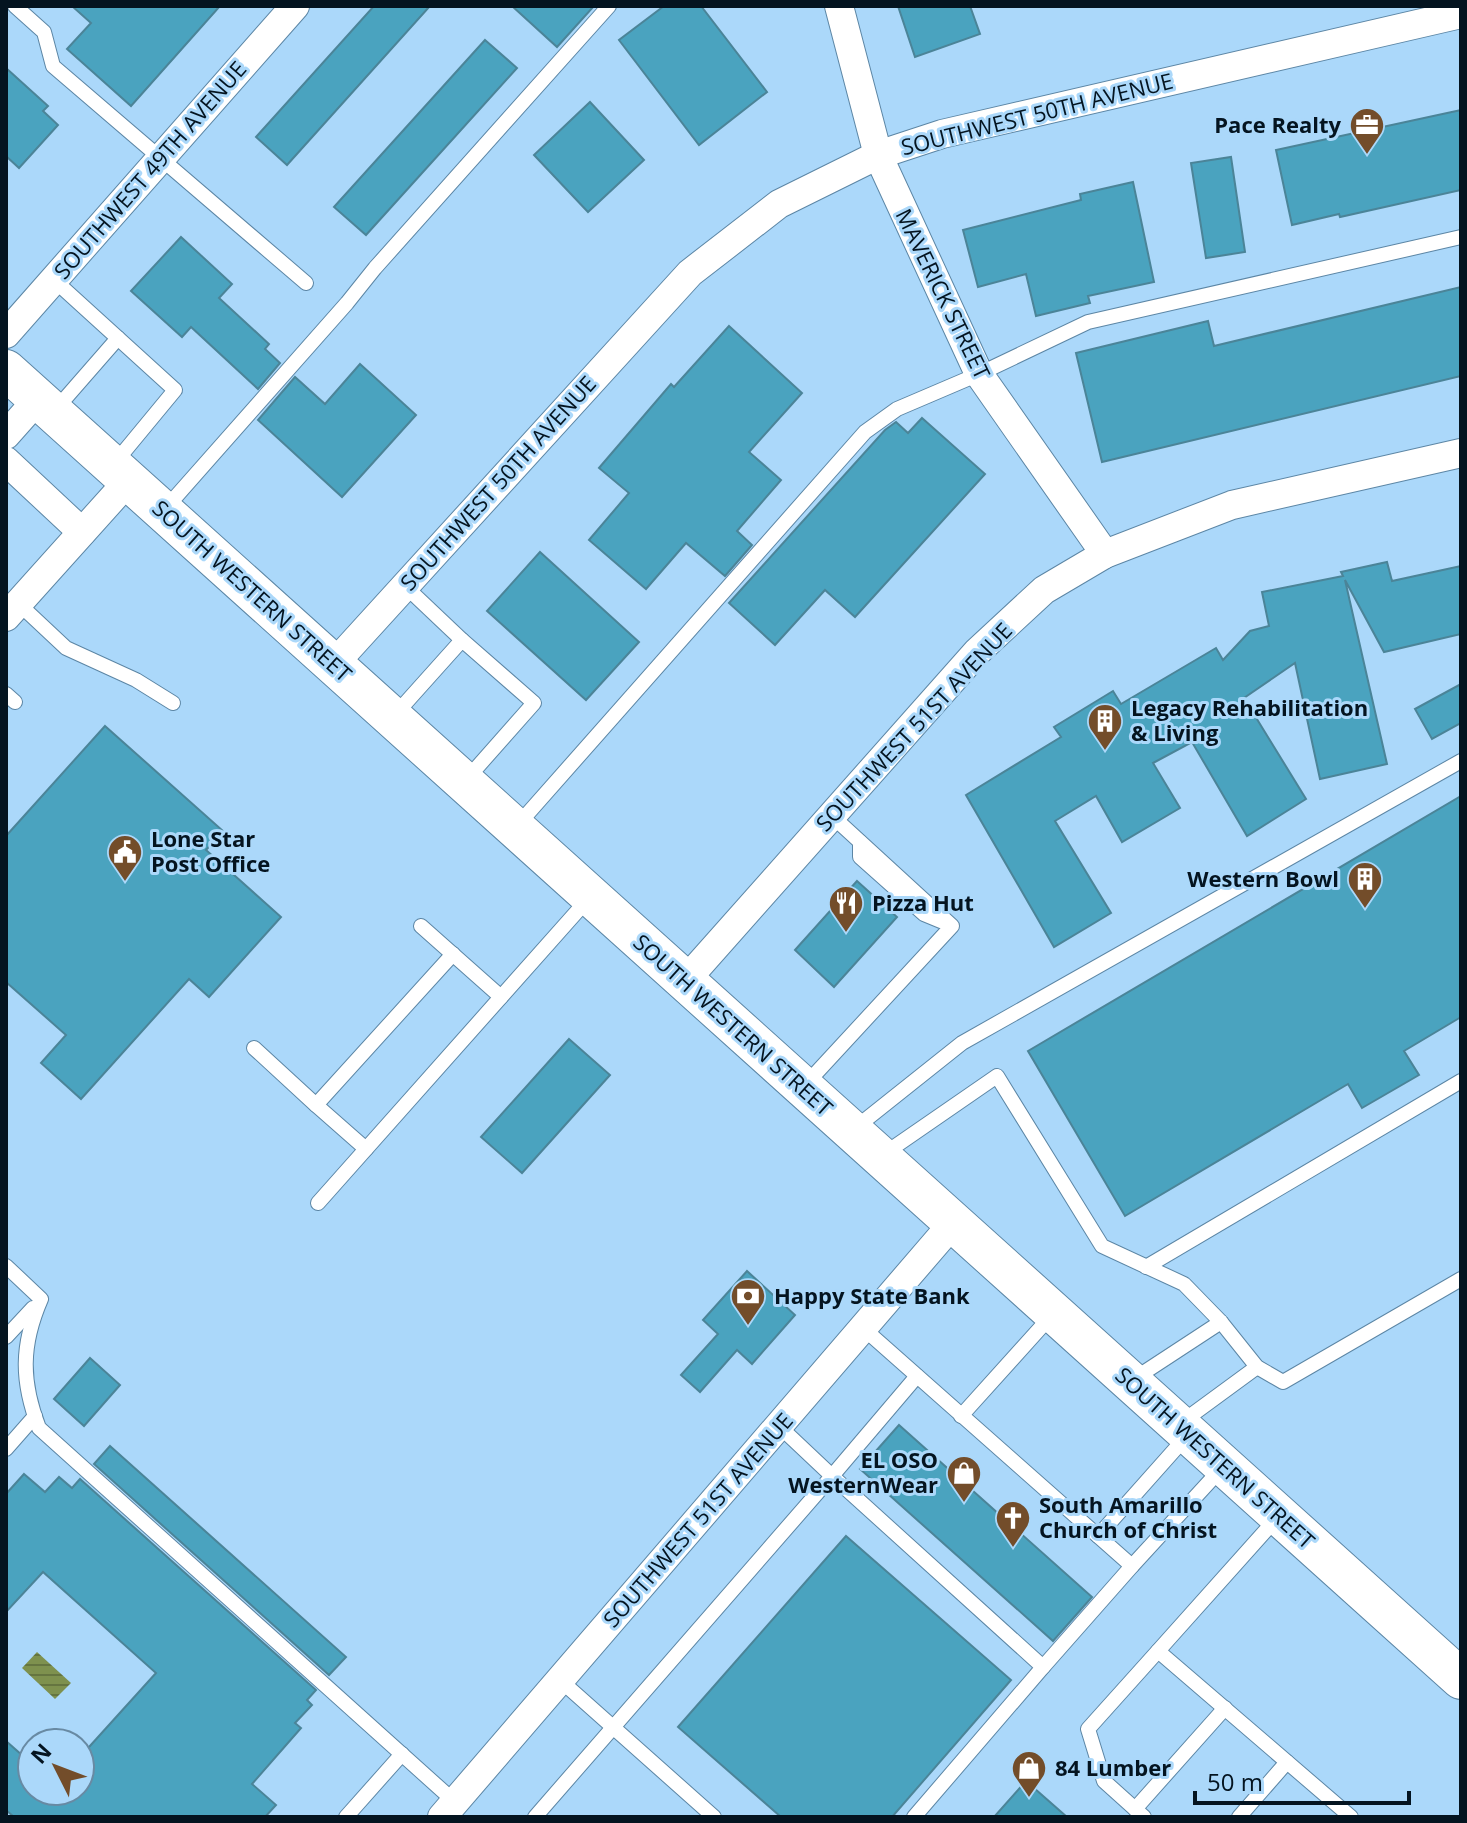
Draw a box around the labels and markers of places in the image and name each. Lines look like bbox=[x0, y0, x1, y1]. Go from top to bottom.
office icon: Pace Realty bbox=[1348, 106, 1386, 156]
place label: Pace Realty bbox=[1214, 109, 1341, 139]
place label: Legacy Rehabilitation & Living bbox=[1131, 692, 1368, 747]
building icon: Legacy Rehabilitation & Living bbox=[1086, 702, 1124, 752]
place label: Lone Star Post Office bbox=[151, 823, 270, 878]
public building icon: Lone Star Post Office bbox=[106, 833, 144, 883]
building icon: Western Bowl bbox=[1346, 860, 1384, 910]
place label: Western Bowl bbox=[1187, 863, 1339, 893]
restaurant icon: Pizza Hut bbox=[827, 884, 865, 934]
place label: Pizza Hut bbox=[872, 887, 974, 917]
bank icon: Happy State Bank bbox=[729, 1277, 767, 1327]
place label: Happy State Bank bbox=[774, 1280, 970, 1310]
place label: EL OSO WesternWear bbox=[788, 1444, 938, 1499]
shop icon: EL OSO WesternWear bbox=[945, 1454, 983, 1504]
place label: South Amarillo Church of Christ bbox=[1039, 1489, 1217, 1544]
church icon: South Amarillo Church of Christ bbox=[994, 1499, 1032, 1549]
shop icon: 84 Lumber bbox=[1010, 1749, 1048, 1799]
place label: 84 Lumber bbox=[1055, 1752, 1171, 1782]

